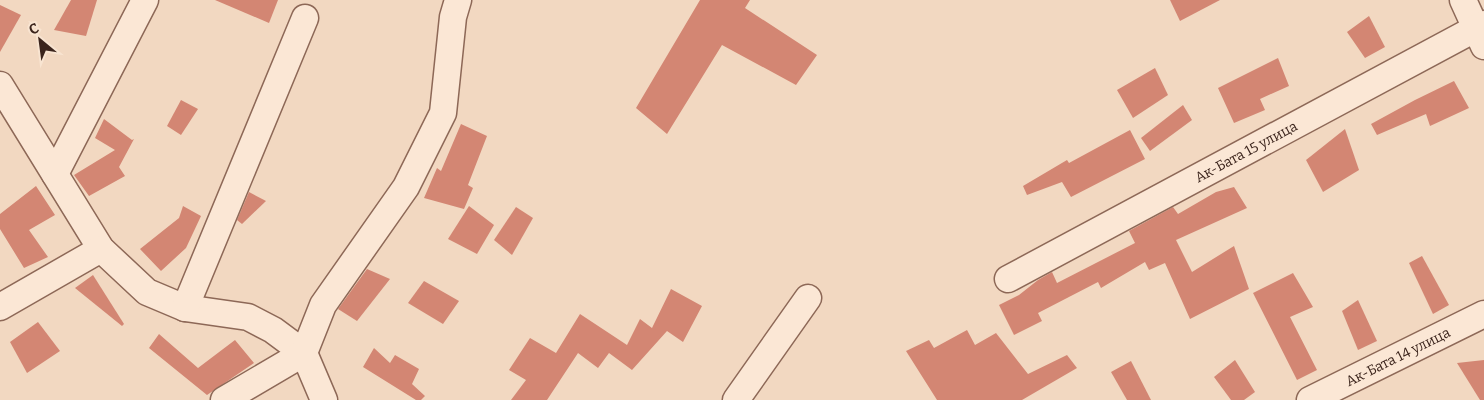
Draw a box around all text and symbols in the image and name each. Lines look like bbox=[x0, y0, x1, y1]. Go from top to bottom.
north arrow bbox=[15, 15, 65, 65]
text: С bbox=[26, 19, 42, 39]
street label: Ак-Бата 15 улица bbox=[1192, 117, 1301, 186]
street label: Ак-Бата 14 улица bbox=[1343, 324, 1453, 390]

